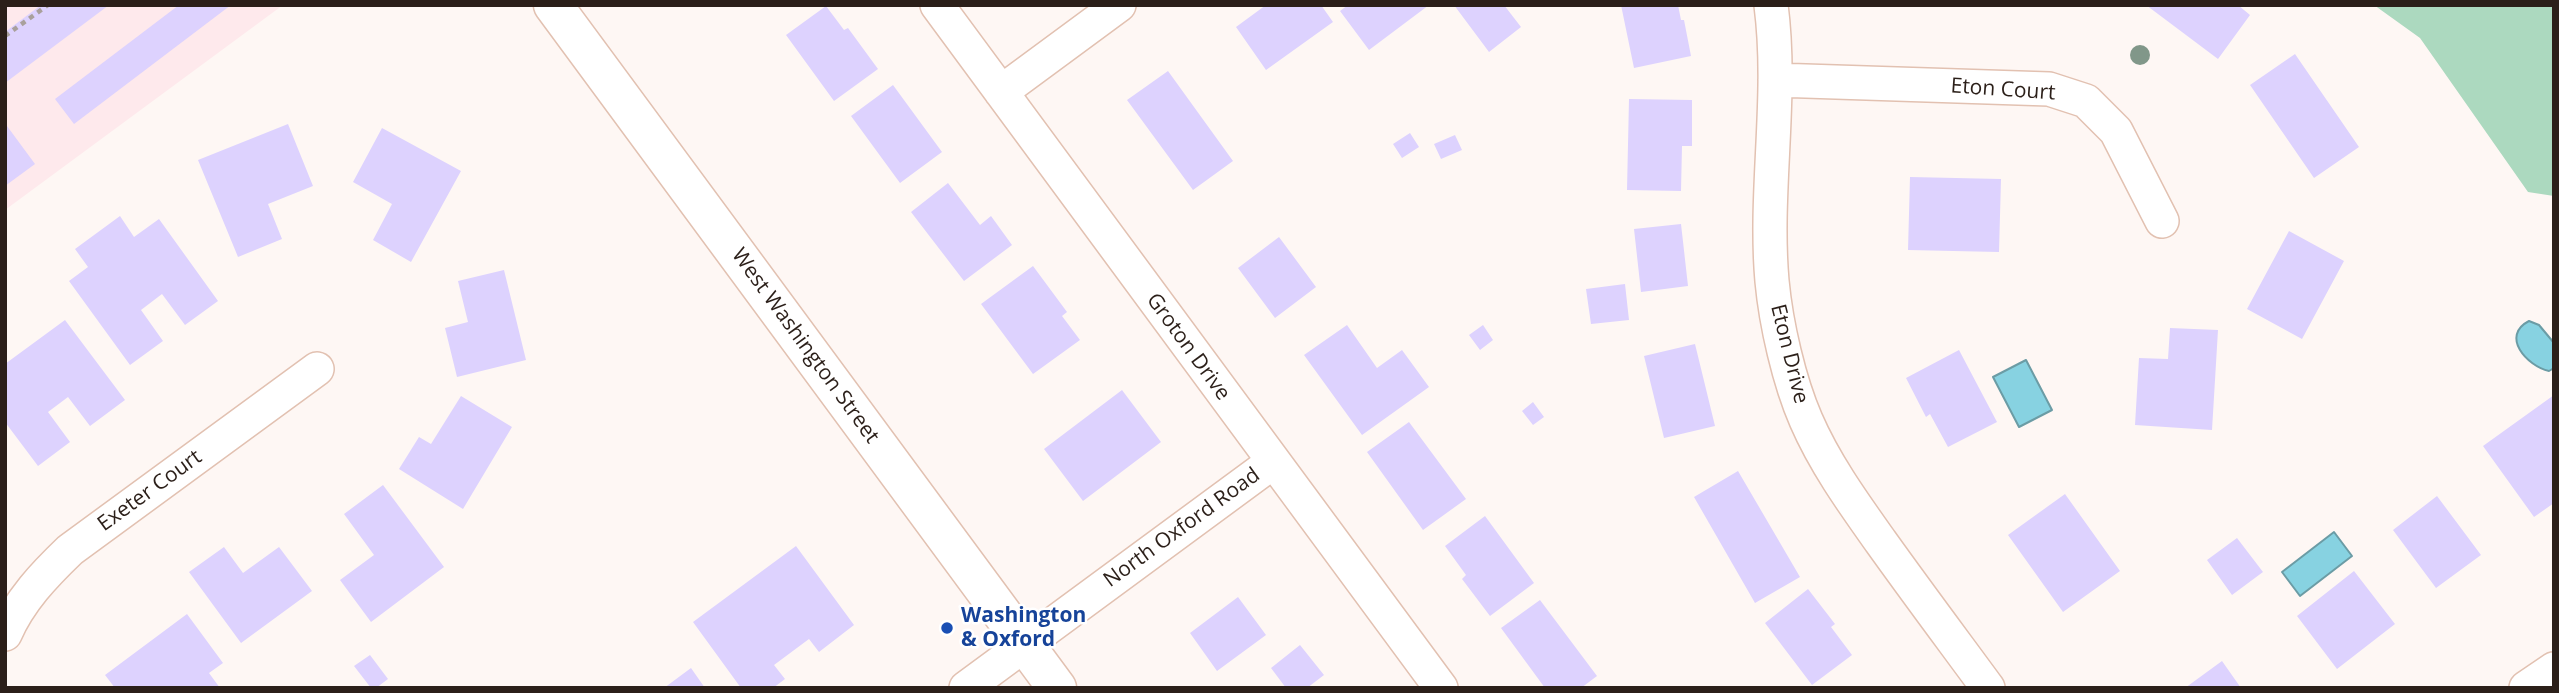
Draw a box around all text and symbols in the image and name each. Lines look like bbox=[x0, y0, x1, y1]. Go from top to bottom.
street label: Eton Court bbox=[1950, 74, 2056, 106]
street label: West Washington Street bbox=[726, 244, 884, 448]
street label: Groton Drive bbox=[1141, 288, 1235, 406]
street label: Eton Drive bbox=[1764, 302, 1814, 406]
street label: Exeter Court bbox=[93, 445, 207, 537]
street label: North Oxford Road bbox=[1099, 463, 1265, 593]
place label: Washington & Oxford bbox=[961, 603, 1086, 653]
marker: Washington & Oxford bbox=[939, 620, 955, 636]

